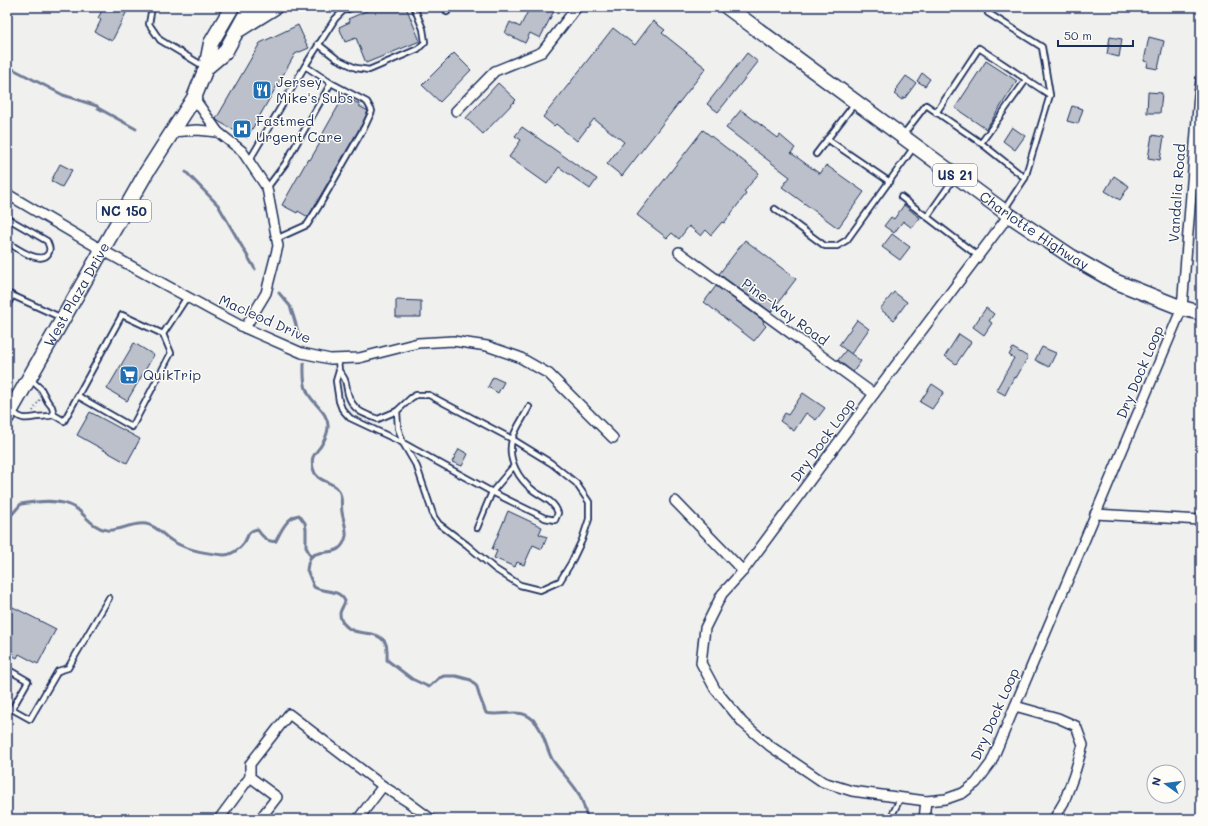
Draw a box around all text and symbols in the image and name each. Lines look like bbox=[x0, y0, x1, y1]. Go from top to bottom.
scale bar bbox=[1058, 22, 1133, 48]
text: 50 m bbox=[1064, 27, 1092, 43]
place label: Jersey Mike's Subs bbox=[276, 72, 353, 107]
restaurant icon: Jersey Mike's Subs bbox=[251, 79, 273, 101]
place label: Fastmed Urgent Care bbox=[256, 111, 342, 146]
hospital icon: Fastmed Urgent Care bbox=[231, 118, 253, 140]
street label: Vandalia Road bbox=[1164, 143, 1189, 243]
road number: US 21 bbox=[933, 164, 977, 186]
street label: Charlotte Highway bbox=[976, 186, 1093, 274]
road number: NC 150 bbox=[97, 200, 151, 222]
street label: West Plaza Drive bbox=[39, 239, 114, 350]
street label: Pine-Way Road bbox=[738, 274, 833, 350]
street label: Macleod Drive bbox=[216, 290, 314, 347]
street label: Dry Dock Loop bbox=[1111, 322, 1168, 421]
supermarket icon: QuikTrip bbox=[118, 364, 140, 386]
place label: QuikTrip bbox=[143, 365, 201, 384]
street label: Dry Dock Loop bbox=[786, 394, 859, 485]
street label: Dry Dock Loop bbox=[966, 665, 1023, 763]
north arrow bbox=[1146, 764, 1186, 804]
text: N bbox=[1148, 776, 1164, 787]

